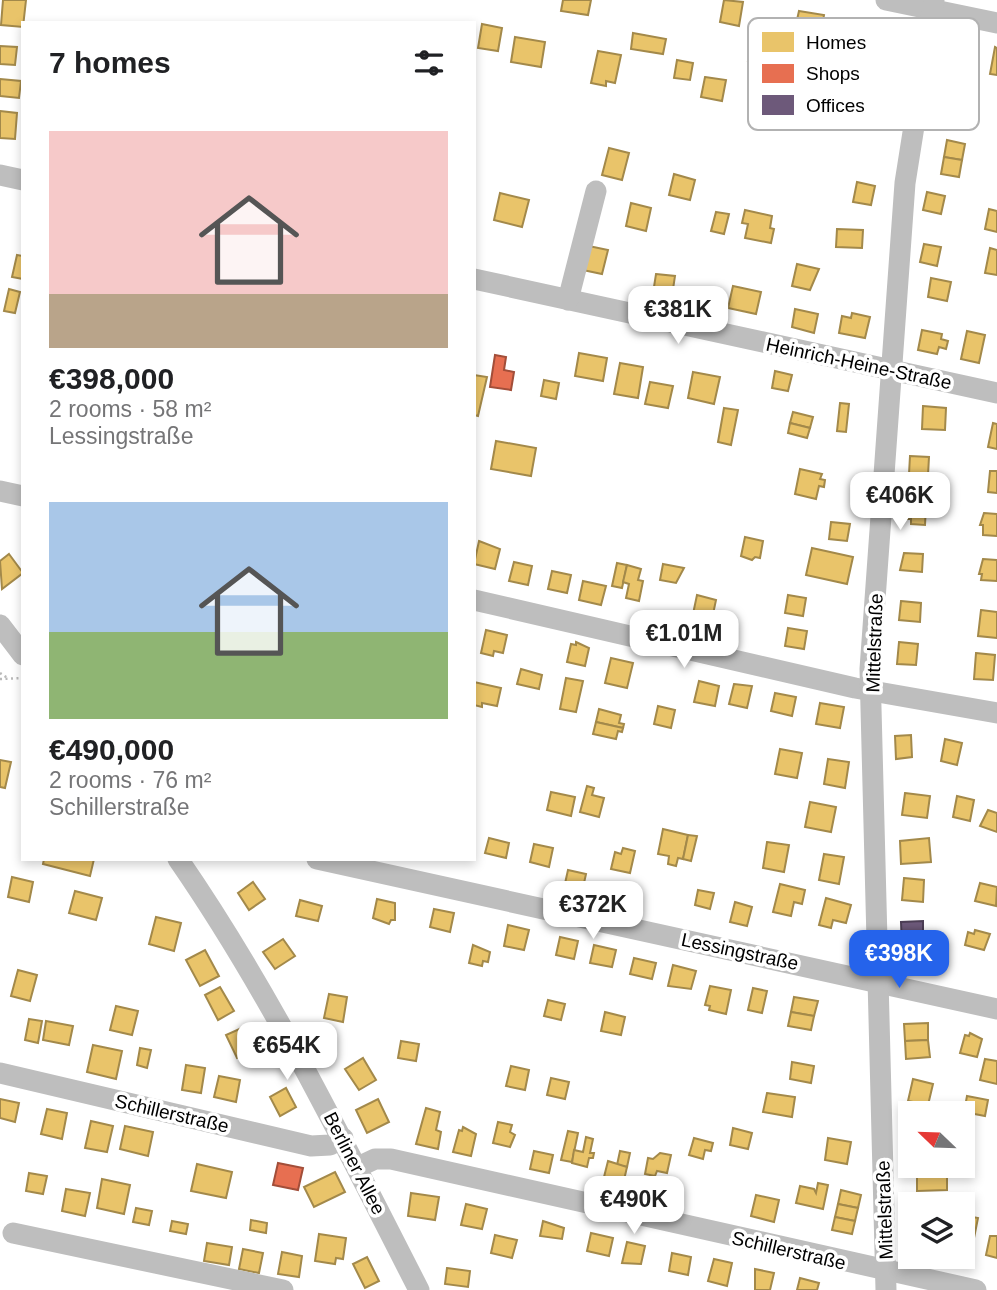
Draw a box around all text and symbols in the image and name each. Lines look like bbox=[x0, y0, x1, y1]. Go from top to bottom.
legend bbox=[748, 18, 979, 130]
text: Homes bbox=[806, 32, 866, 53]
icon: filters bbox=[410, 44, 448, 82]
text: 7 homes bbox=[49, 46, 171, 79]
text: Shops bbox=[806, 63, 860, 84]
text: Offices bbox=[806, 95, 865, 116]
icon: home bbox=[186, 177, 312, 303]
pin: €381K bbox=[629, 286, 727, 346]
text: €381K bbox=[644, 296, 712, 322]
street label: Heinrich-Heine-Straße bbox=[764, 334, 954, 393]
text: €398,000 bbox=[49, 362, 174, 395]
text: 2 rooms · 58 m² bbox=[49, 396, 211, 422]
text: Lessingstraße bbox=[49, 423, 193, 449]
pin: €406K bbox=[851, 472, 949, 532]
text: €406K bbox=[866, 482, 934, 508]
icon: home bbox=[186, 548, 312, 674]
street label: Mittelstraße bbox=[862, 593, 887, 693]
pin: €1.01M bbox=[627, 610, 741, 670]
text: €1.01M bbox=[646, 620, 722, 646]
text: €490,000 bbox=[49, 733, 174, 766]
text: 2 rooms · 76 m² bbox=[49, 767, 211, 793]
text: Schillerstraße bbox=[49, 794, 190, 820]
pin: €372K bbox=[544, 881, 642, 941]
text: €372K bbox=[559, 891, 627, 917]
street label: Lessingstraße bbox=[679, 929, 800, 974]
pin: €398K bbox=[850, 930, 948, 990]
text: €398K bbox=[865, 940, 933, 966]
pin: €654K bbox=[238, 1023, 336, 1082]
text: €654K bbox=[253, 1032, 321, 1058]
street label: Schillerstraße bbox=[113, 1090, 231, 1137]
north arrow bbox=[898, 1101, 975, 1178]
map controls bbox=[898, 1101, 975, 1269]
street label: Berliner Allee bbox=[320, 1109, 389, 1218]
street label: Mittelstraße bbox=[872, 1160, 897, 1260]
pin: €490K bbox=[585, 1176, 683, 1236]
text: €490K bbox=[600, 1186, 668, 1212]
button: layers bbox=[898, 1192, 975, 1269]
street label: Schillerstraße bbox=[730, 1227, 848, 1274]

